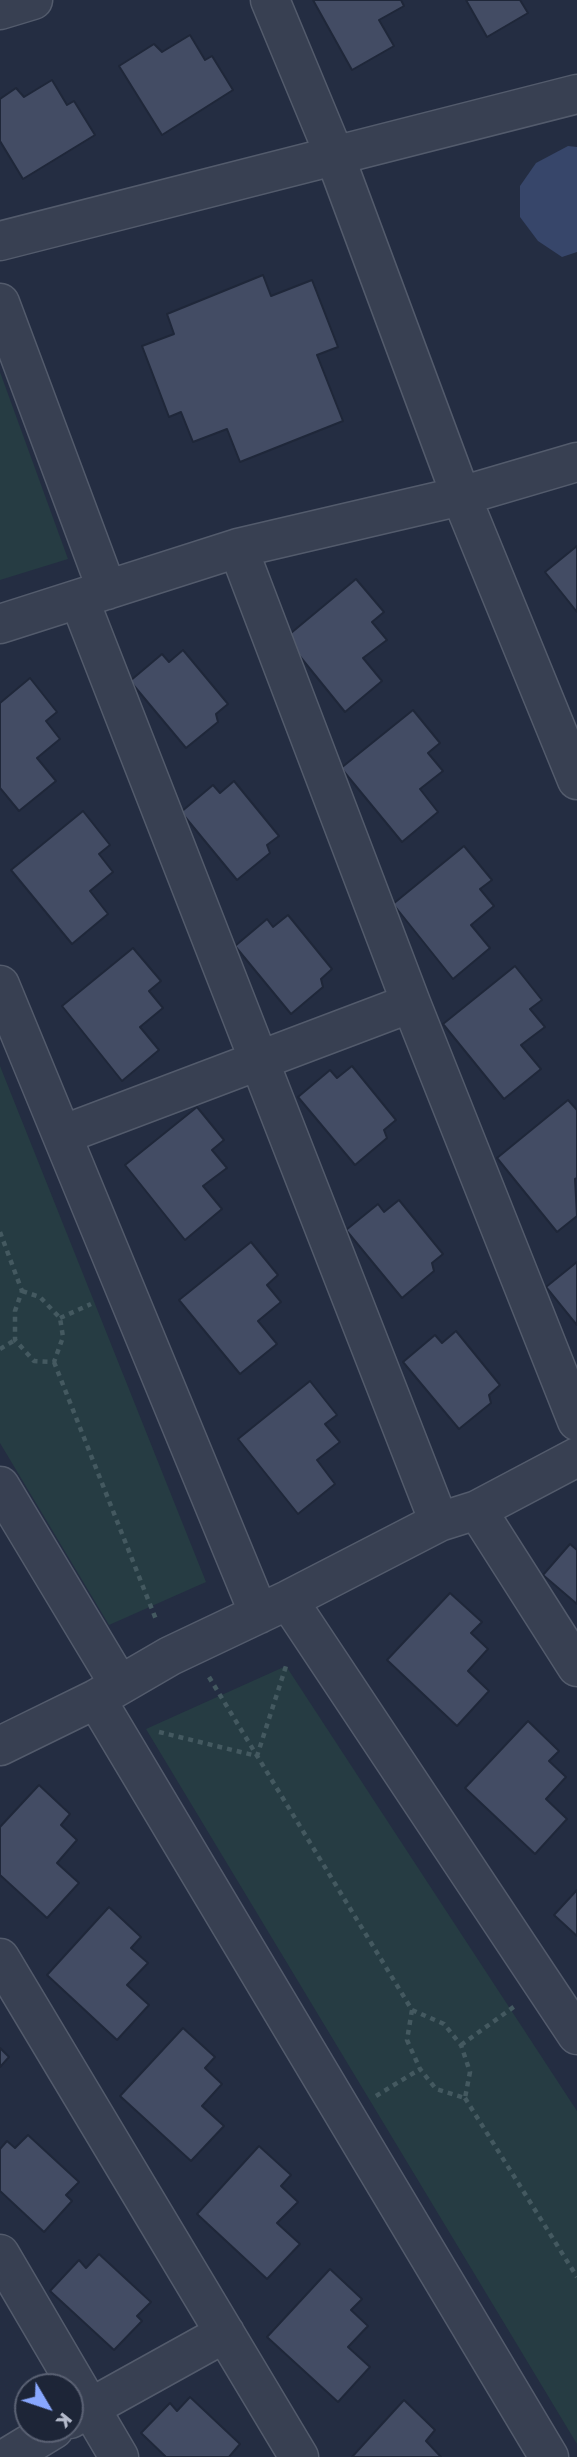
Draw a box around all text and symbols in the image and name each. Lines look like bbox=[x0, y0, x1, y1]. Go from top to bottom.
north arrow bbox=[14, 2373, 84, 2443]
text: K bbox=[51, 2408, 77, 2432]

